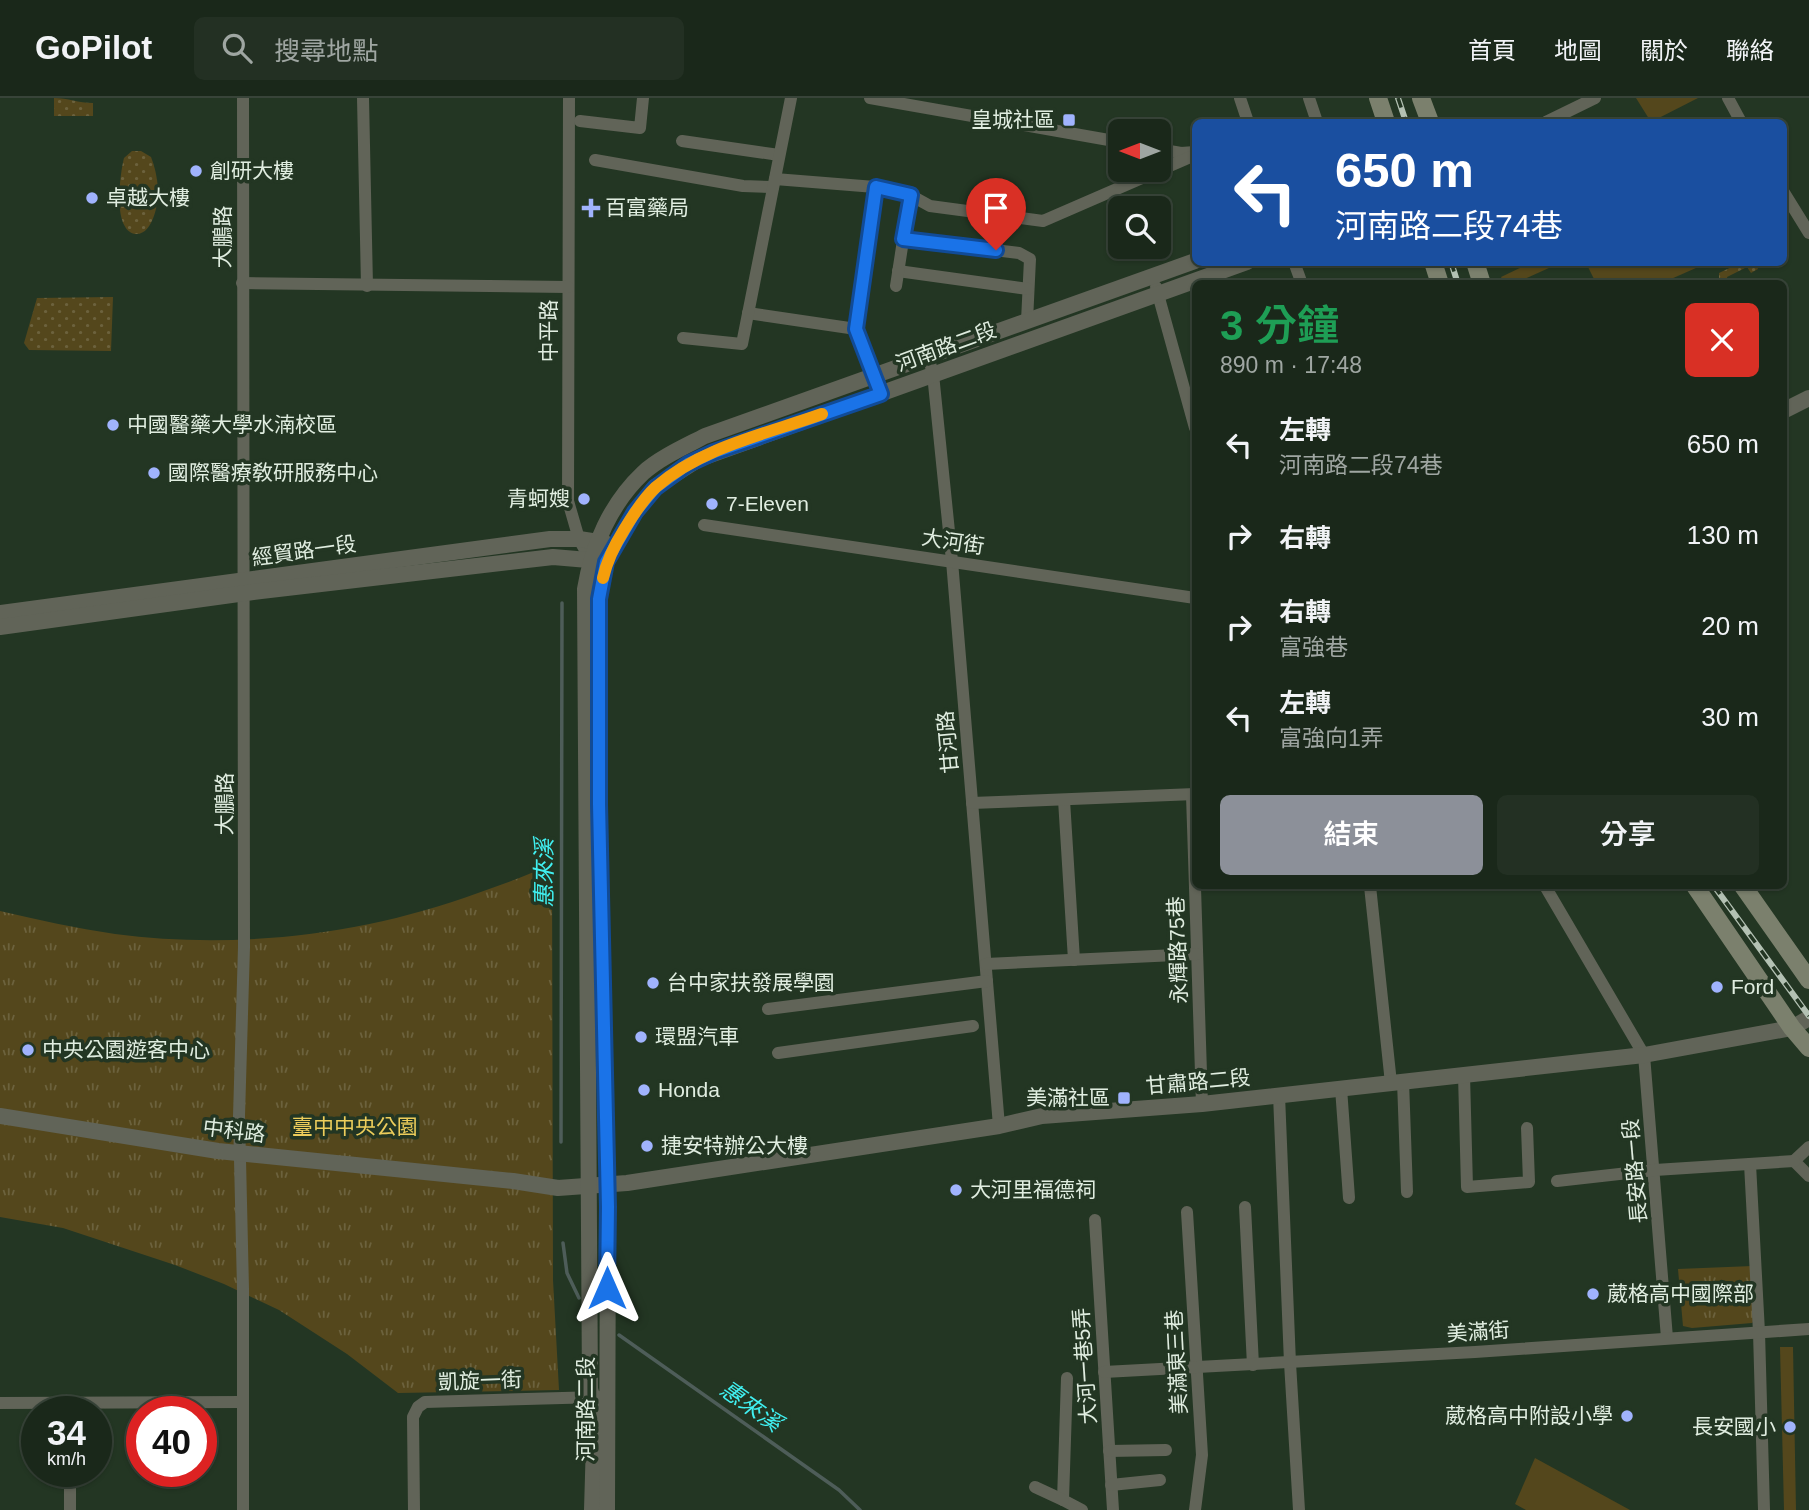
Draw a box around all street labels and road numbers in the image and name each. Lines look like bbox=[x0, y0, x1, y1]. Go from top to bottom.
street label: 大鵬路 bbox=[211, 206, 234, 269]
street label: 中平路 bbox=[537, 300, 560, 363]
street label: 河南路二段 bbox=[893, 318, 999, 375]
street label: 大河街 bbox=[920, 525, 986, 558]
street label: 經貿路一段 bbox=[250, 532, 358, 569]
street label: 甘河路 bbox=[933, 710, 962, 774]
street label: 大鵬路 bbox=[213, 773, 236, 836]
street label: 永輝路75巷 bbox=[1164, 896, 1191, 1004]
street label: 甘肅路二段 bbox=[1145, 1065, 1251, 1098]
street label: 中科路 bbox=[201, 1115, 267, 1146]
street label: 長安路一段 bbox=[1618, 1118, 1651, 1224]
street label: 大河一巷5弄 bbox=[1069, 1307, 1100, 1425]
street label: 美滿東三巷 bbox=[1162, 1309, 1191, 1415]
street label: 美滿街 bbox=[1446, 1318, 1510, 1345]
street label: 河南路二段 bbox=[574, 1357, 597, 1462]
street label: 凱旋一街 bbox=[438, 1368, 522, 1393]

